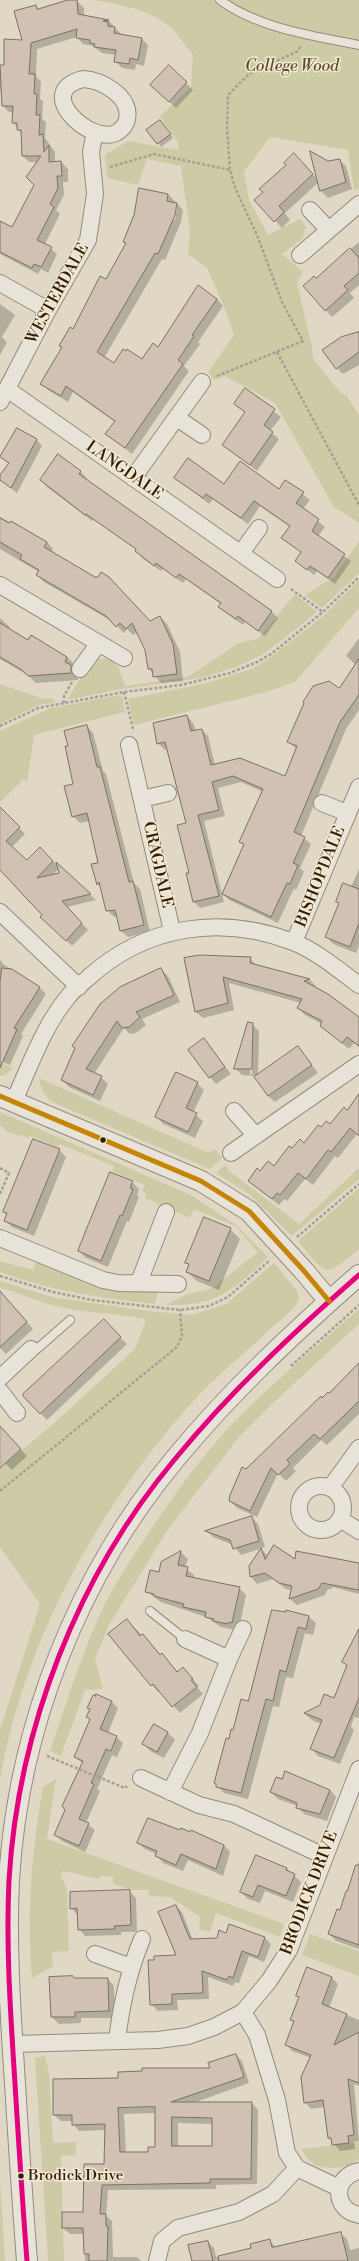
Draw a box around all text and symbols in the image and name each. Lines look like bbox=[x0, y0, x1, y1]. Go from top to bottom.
park label: College Wood bbox=[245, 57, 339, 77]
street label: WESTERDALE bbox=[22, 240, 94, 348]
street label: LANGDALE bbox=[82, 437, 166, 505]
street label: CRAGDALE bbox=[138, 820, 176, 910]
street label: BISHOPDALE bbox=[292, 824, 350, 930]
unlabelled marker bbox=[98, 1135, 108, 1145]
street label: BRODICK DRIVE bbox=[278, 1828, 342, 1958]
place label: Brodick Drive bbox=[28, 2167, 123, 2185]
marker: Brodick Drive bbox=[16, 2171, 26, 2181]

